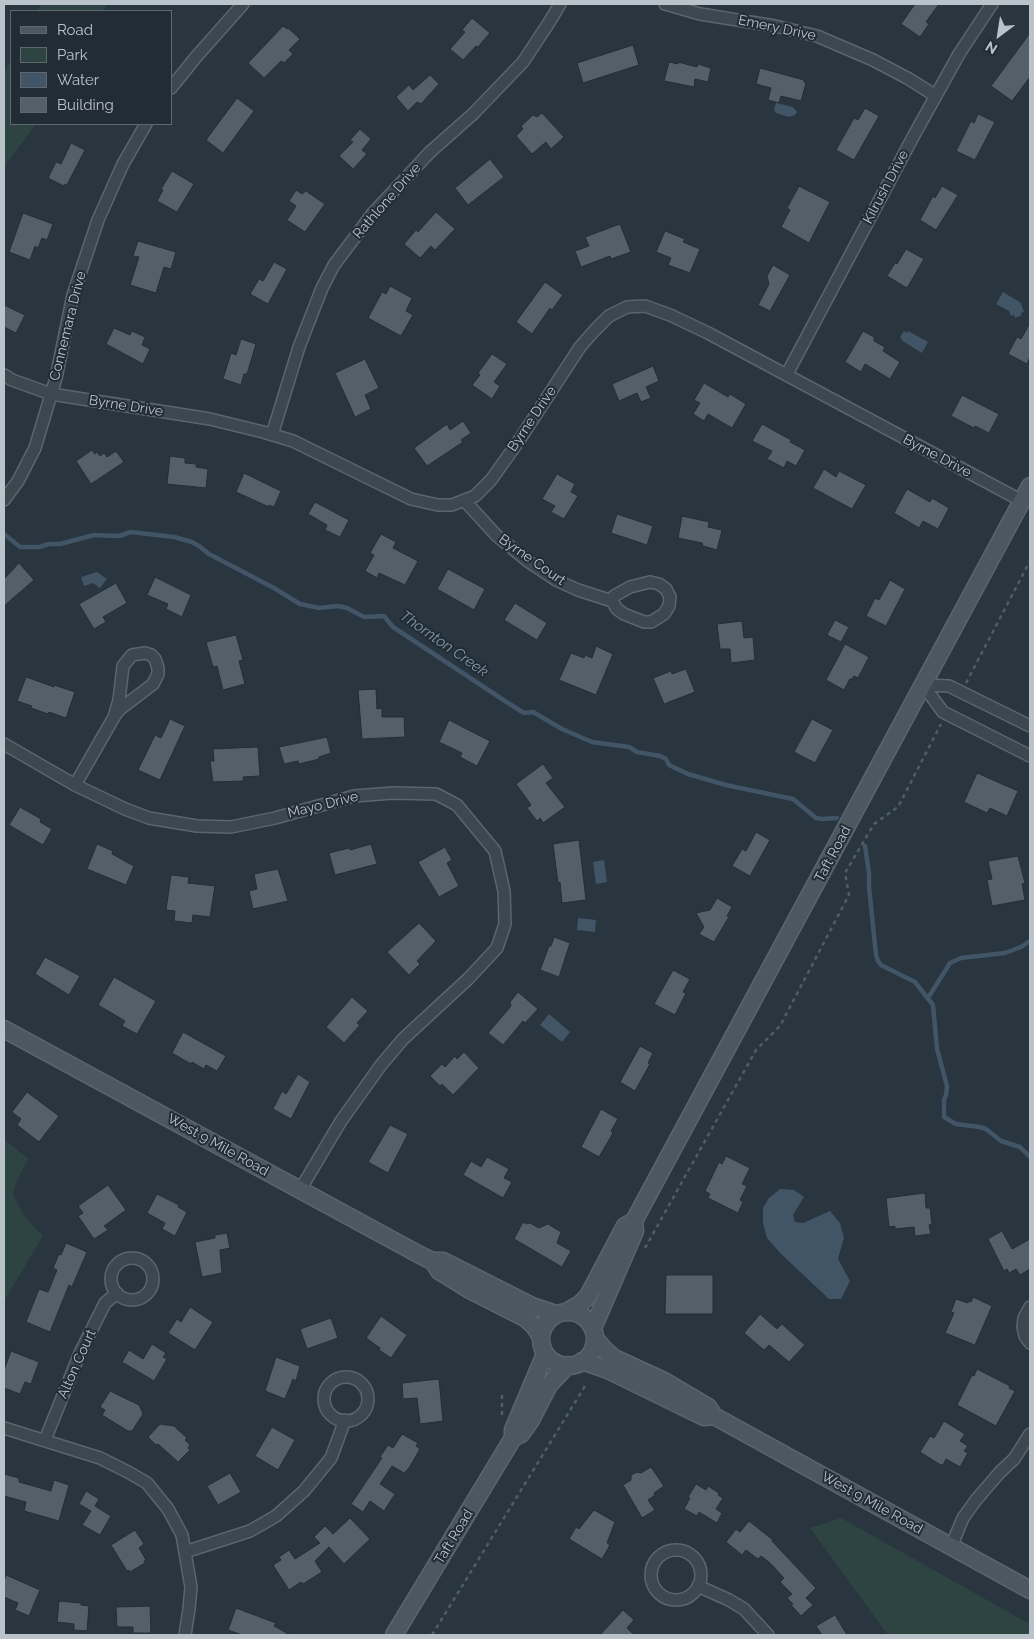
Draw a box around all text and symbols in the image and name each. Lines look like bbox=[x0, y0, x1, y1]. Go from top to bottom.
legend bbox=[10, 10, 172, 125]
north arrow bbox=[974, 10, 1024, 60]
street label: Emery Drive bbox=[737, 12, 817, 44]
text: Road bbox=[57, 21, 93, 39]
text: N bbox=[983, 38, 1000, 57]
text: Park bbox=[57, 46, 88, 64]
text: Water bbox=[57, 71, 99, 89]
text: Building bbox=[57, 96, 114, 114]
street label: Kilrush Drive bbox=[860, 147, 912, 227]
street label: Rathlone Drive bbox=[350, 160, 424, 242]
street label: Connemara Drive bbox=[46, 269, 90, 383]
street label: Byrne Drive bbox=[504, 383, 560, 455]
street label: Byrne Drive bbox=[88, 392, 164, 420]
street label: Byrne Drive bbox=[900, 431, 974, 481]
street label: Byrne Court bbox=[495, 531, 569, 589]
water label: Thornton Creek bbox=[396, 607, 492, 681]
street label: Mayo Drive bbox=[286, 788, 360, 822]
street label: Taft Road bbox=[811, 823, 855, 885]
street label: West 9 Mile Road bbox=[164, 1110, 272, 1180]
street label: Alton Court bbox=[54, 1327, 100, 1401]
street label: West 9 Mile Road bbox=[818, 1468, 926, 1538]
street label: Taft Road bbox=[431, 1506, 477, 1568]

